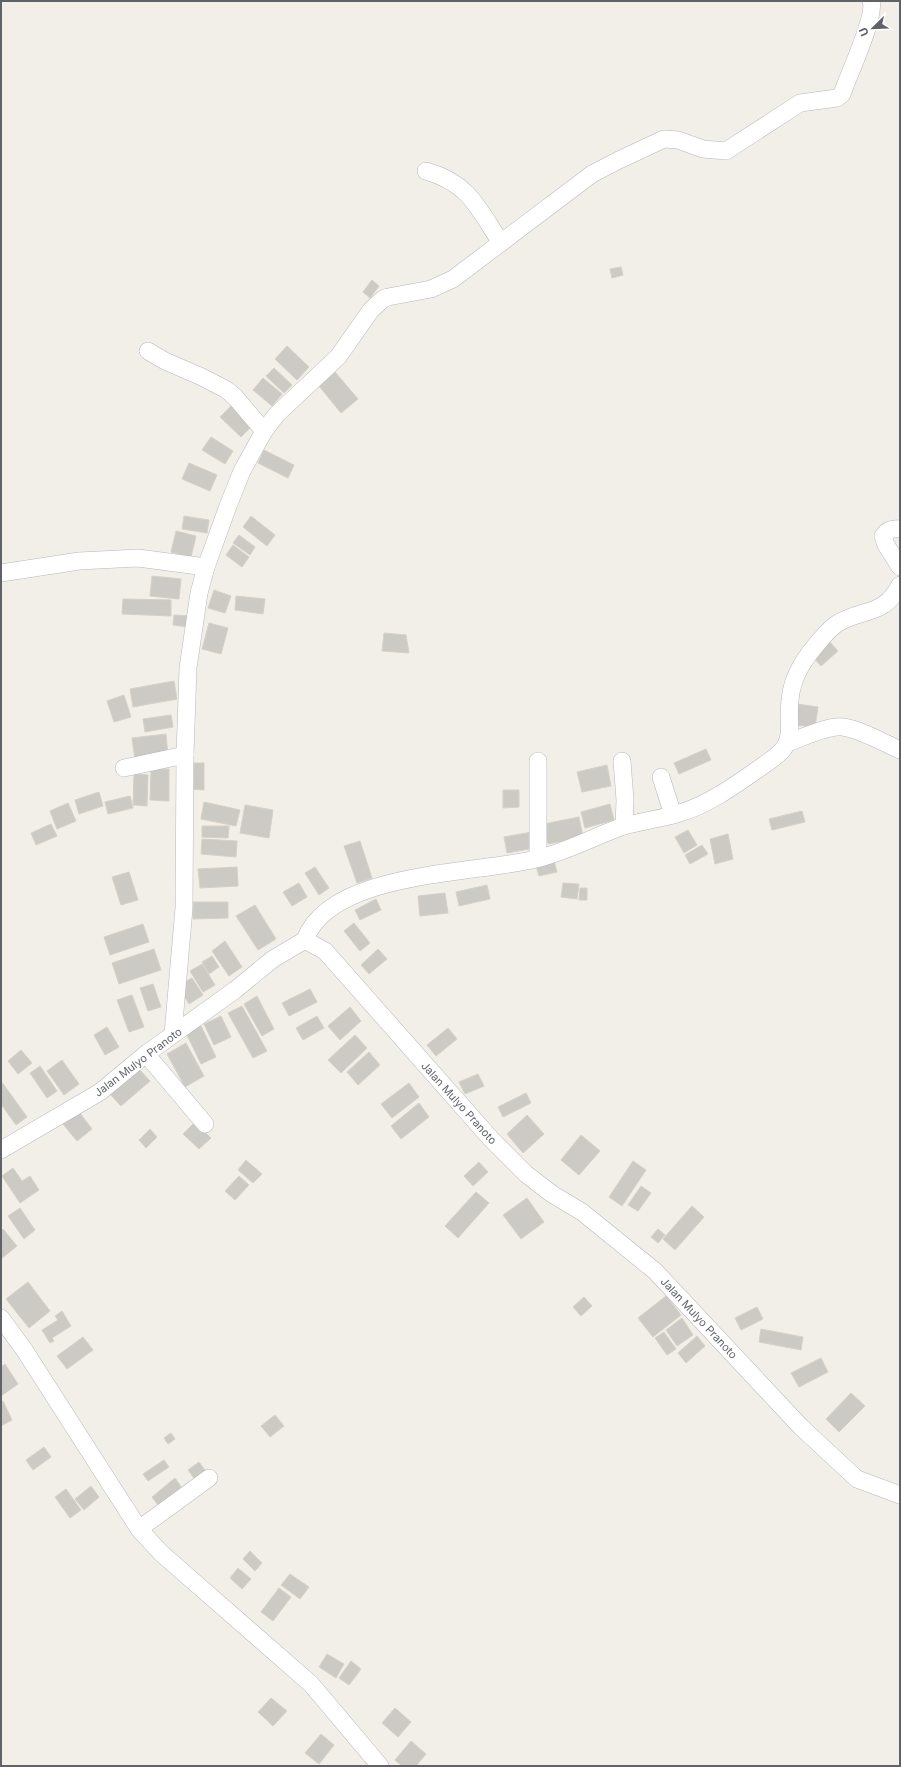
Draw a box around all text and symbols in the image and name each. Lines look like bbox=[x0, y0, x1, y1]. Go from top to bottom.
north arrow bbox=[853, 8, 893, 48]
text: U bbox=[856, 25, 872, 38]
street label: Jalan Mulyo Pranoto bbox=[91, 1024, 185, 1100]
street label: Jalan Mulyo Pranoto bbox=[418, 1059, 500, 1147]
street label: Jalan Mulyo Pranoto bbox=[658, 1274, 741, 1362]

